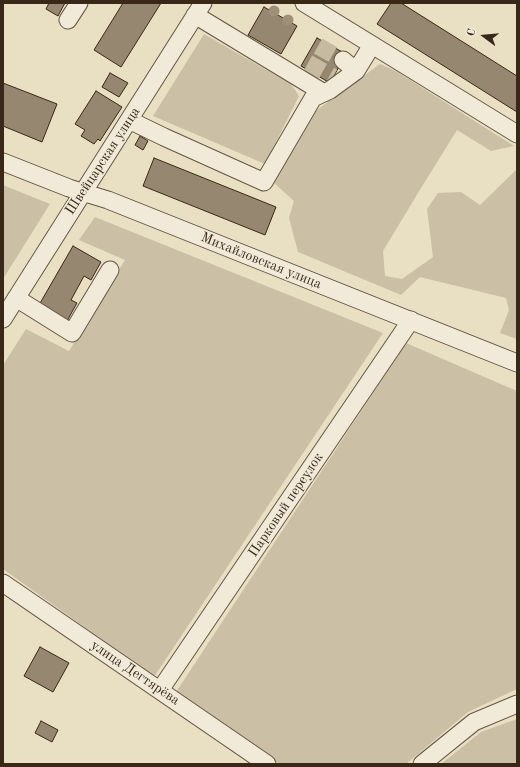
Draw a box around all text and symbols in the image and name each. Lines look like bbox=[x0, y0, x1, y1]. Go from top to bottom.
north arrow bbox=[464, 16, 504, 56]
text: С bbox=[466, 28, 478, 38]
street label: Швейцарская улица bbox=[62, 104, 144, 218]
street label: Михайловская улица bbox=[198, 229, 324, 293]
street label: Парковый переулок bbox=[245, 450, 327, 560]
street label: улица Дегтярёва bbox=[87, 637, 183, 709]

